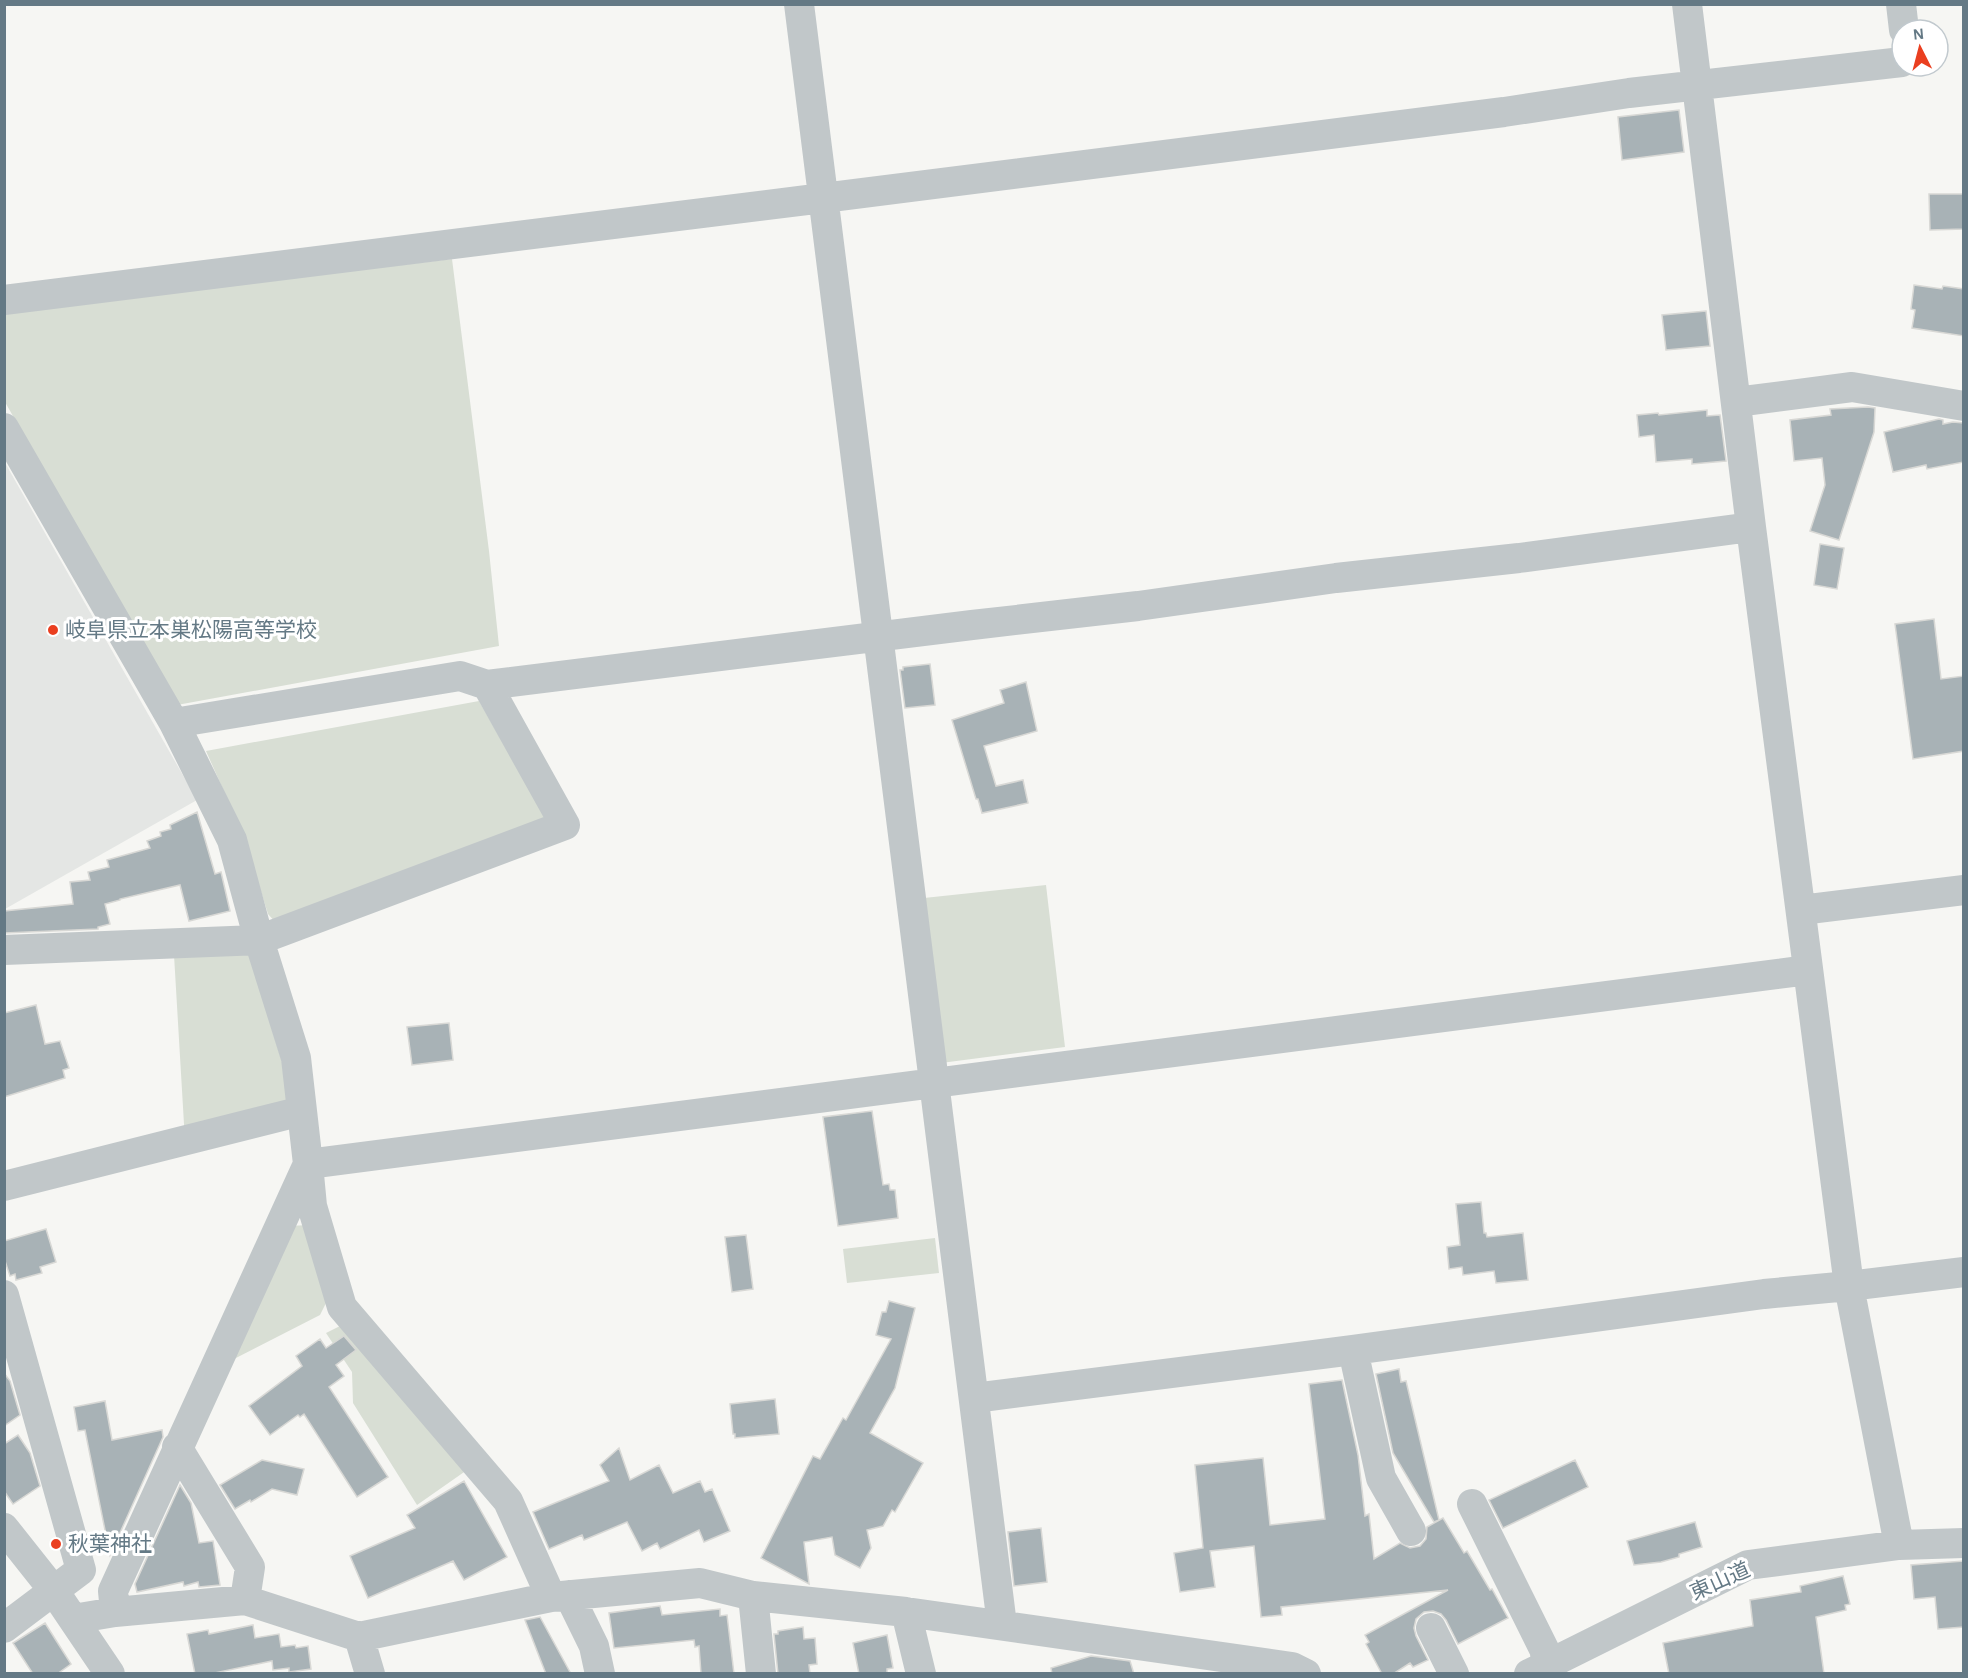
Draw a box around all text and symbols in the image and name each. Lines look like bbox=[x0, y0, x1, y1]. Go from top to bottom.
north arrow bbox=[1890, 18, 1950, 78]
text: N bbox=[1912, 26, 1925, 43]
place label: 岐阜県立本巣松陽高等学校 bbox=[65, 619, 317, 641]
marker: 岐阜県立本巣松陽高等学校 bbox=[46, 623, 60, 637]
place label: 秋葉神社 bbox=[68, 1533, 152, 1555]
marker: 秋葉神社 bbox=[49, 1537, 63, 1551]
street label: 東山道 bbox=[1687, 1558, 1753, 1604]

